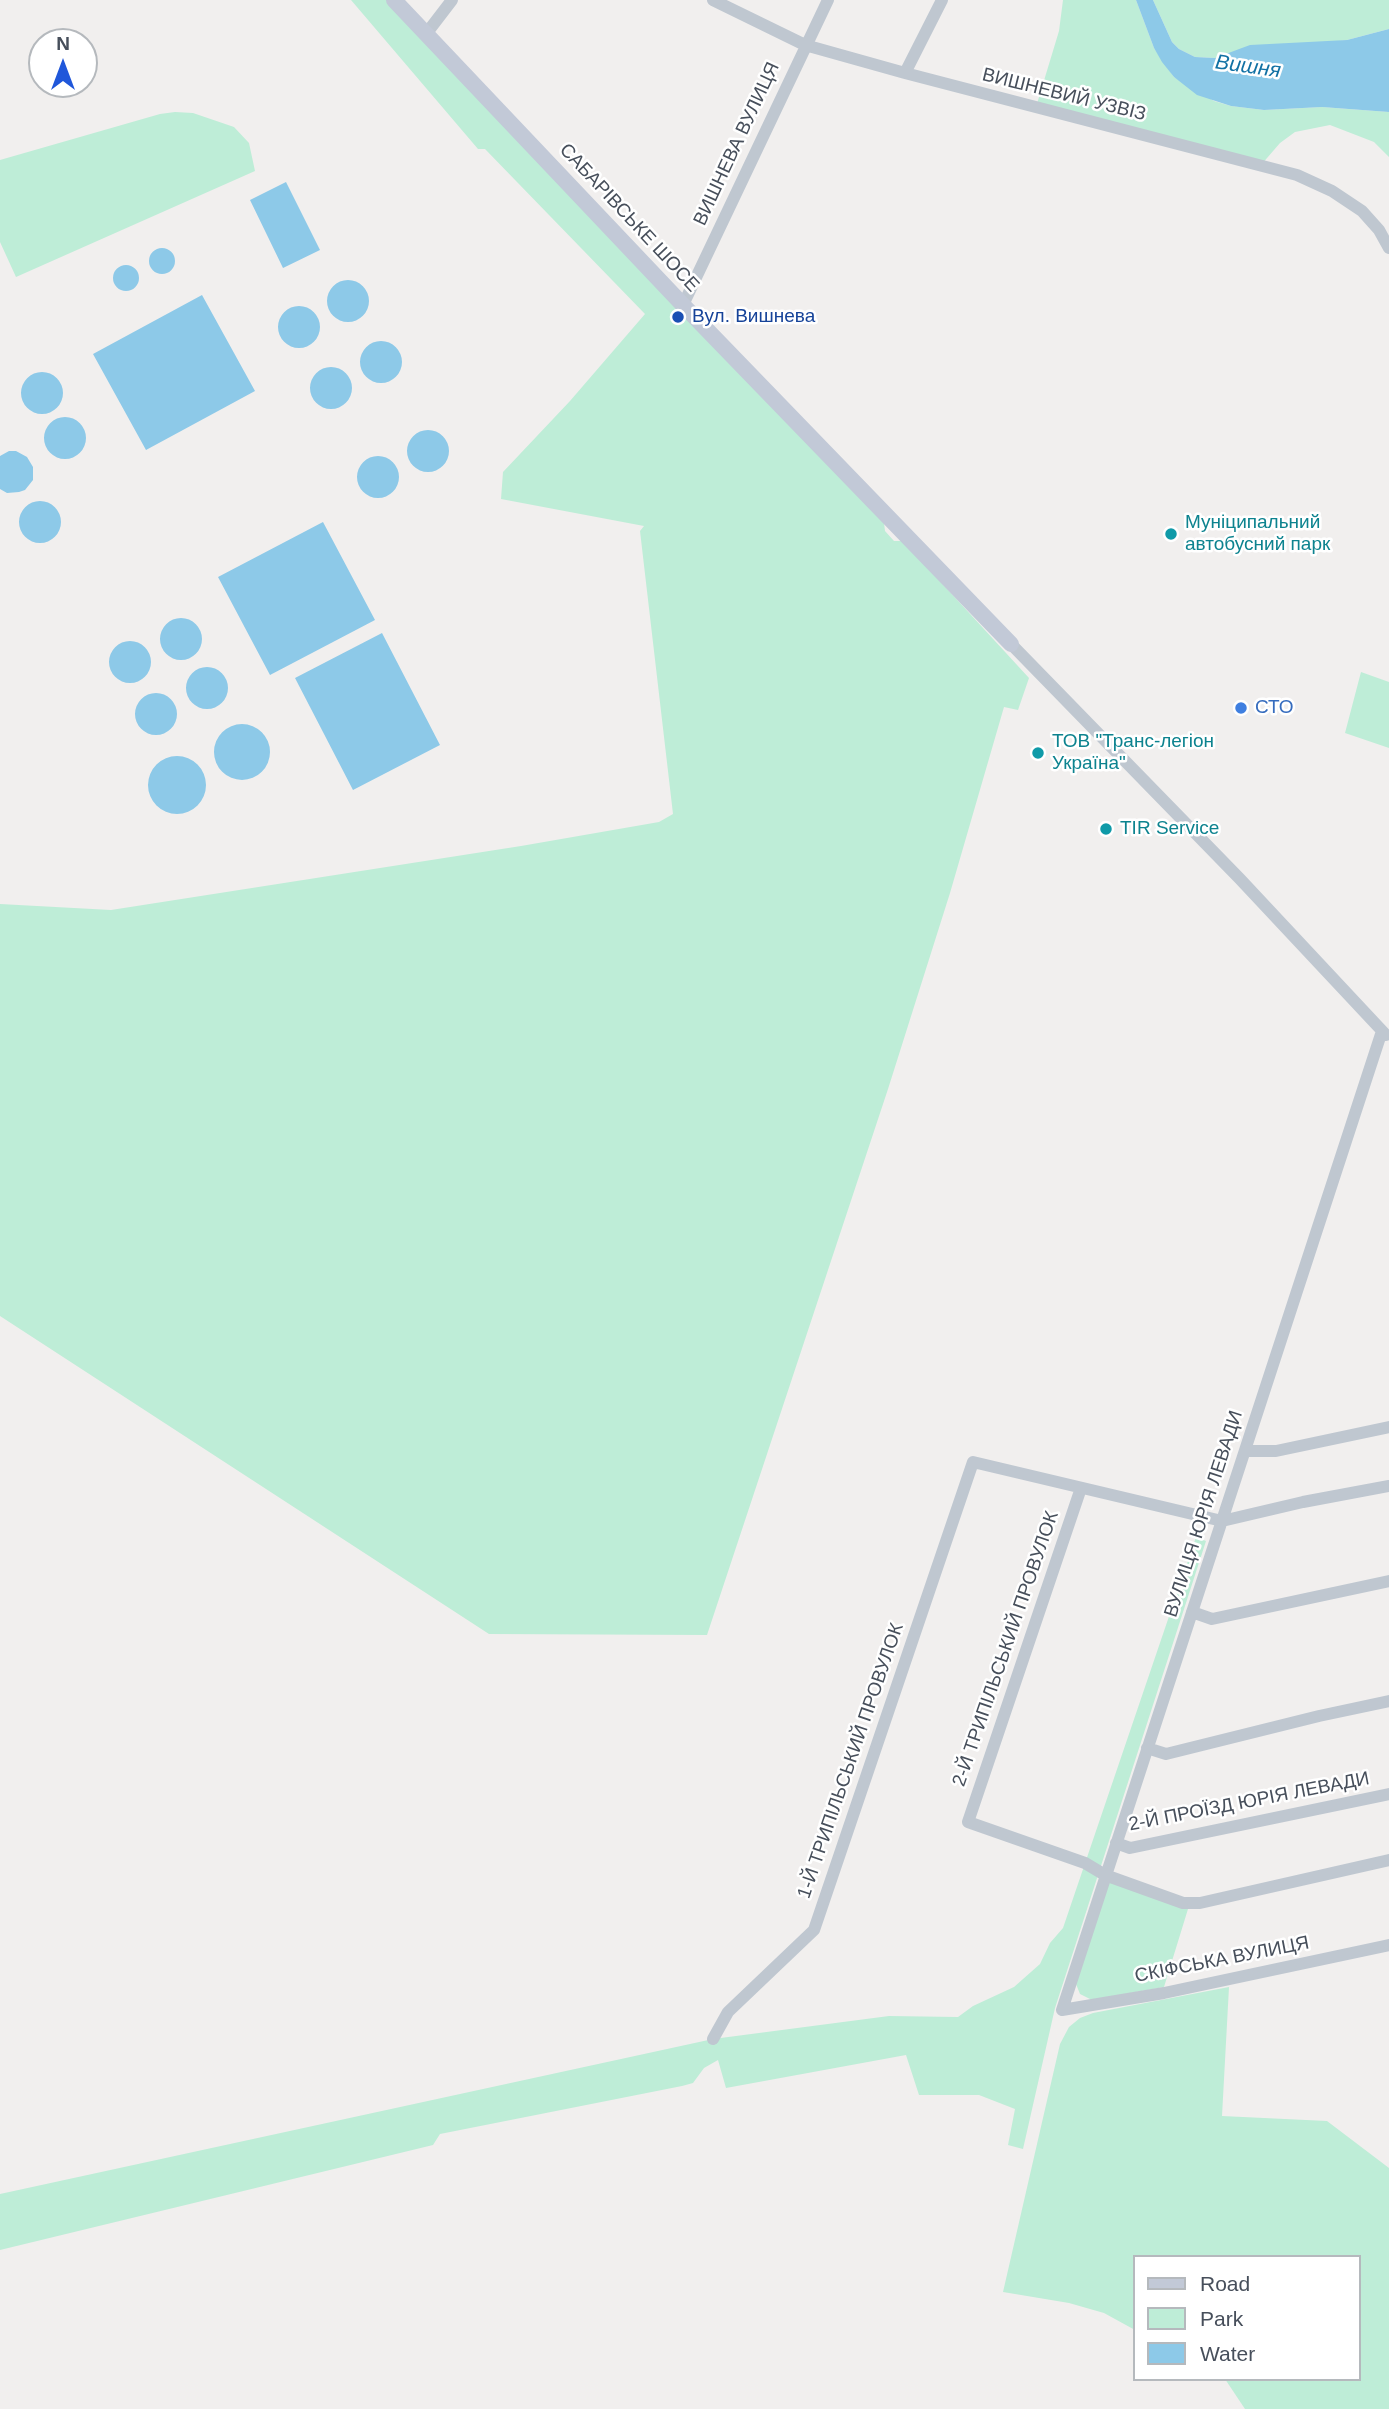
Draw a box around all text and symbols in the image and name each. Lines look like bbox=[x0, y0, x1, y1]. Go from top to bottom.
north arrow bbox=[28, 28, 98, 98]
text: N bbox=[56, 33, 70, 54]
water label: Вишня bbox=[1214, 50, 1282, 84]
street label: ВИШНЕВА ВУЛИЦЯ bbox=[689, 59, 785, 229]
street label: ВИШНЕВИЙ УЗВІЗ bbox=[980, 64, 1148, 126]
street label: САБАРІВСЬКЕ ШОСЕ bbox=[554, 139, 704, 297]
place label: Вул. Вишнева bbox=[692, 306, 815, 328]
marker: Вул. Вишнева bbox=[670, 309, 686, 325]
place label: Муніципальний автобусний парк bbox=[1185, 512, 1330, 556]
marker: Муніципальний автобусний парк bbox=[1163, 526, 1179, 542]
place label: СТО bbox=[1255, 697, 1294, 719]
marker: СТО bbox=[1233, 700, 1249, 716]
place label: ТОВ "Транс-легіон Україна" bbox=[1052, 731, 1214, 775]
marker: ТОВ "Транс-легіон Україна" bbox=[1030, 745, 1046, 761]
place label: TIR Service bbox=[1120, 818, 1219, 840]
marker: TIR Service bbox=[1098, 821, 1114, 837]
street label: ВУЛИЦЯ ЮРІЯ ЛЕВАДИ bbox=[1160, 1408, 1248, 1620]
street label: 2-Й ТРИПІЛЬСЬКИЙ ПРОВУЛОК bbox=[948, 1508, 1064, 1790]
street label: 1-Й ТРИПІЛЬСЬКИЙ ПРОВУЛОК bbox=[793, 1620, 909, 1902]
street label: 2-Й ПРОЇЗД ЮРІЯ ЛЕВАДИ bbox=[1127, 1767, 1371, 1837]
street label: СКІФСЬКА ВУЛИЦЯ bbox=[1133, 1932, 1311, 1988]
legend bbox=[1134, 2255, 1361, 2381]
text: Road bbox=[1200, 2272, 1250, 2295]
text: Park bbox=[1200, 2307, 1243, 2330]
text: Water bbox=[1200, 2342, 1255, 2365]

